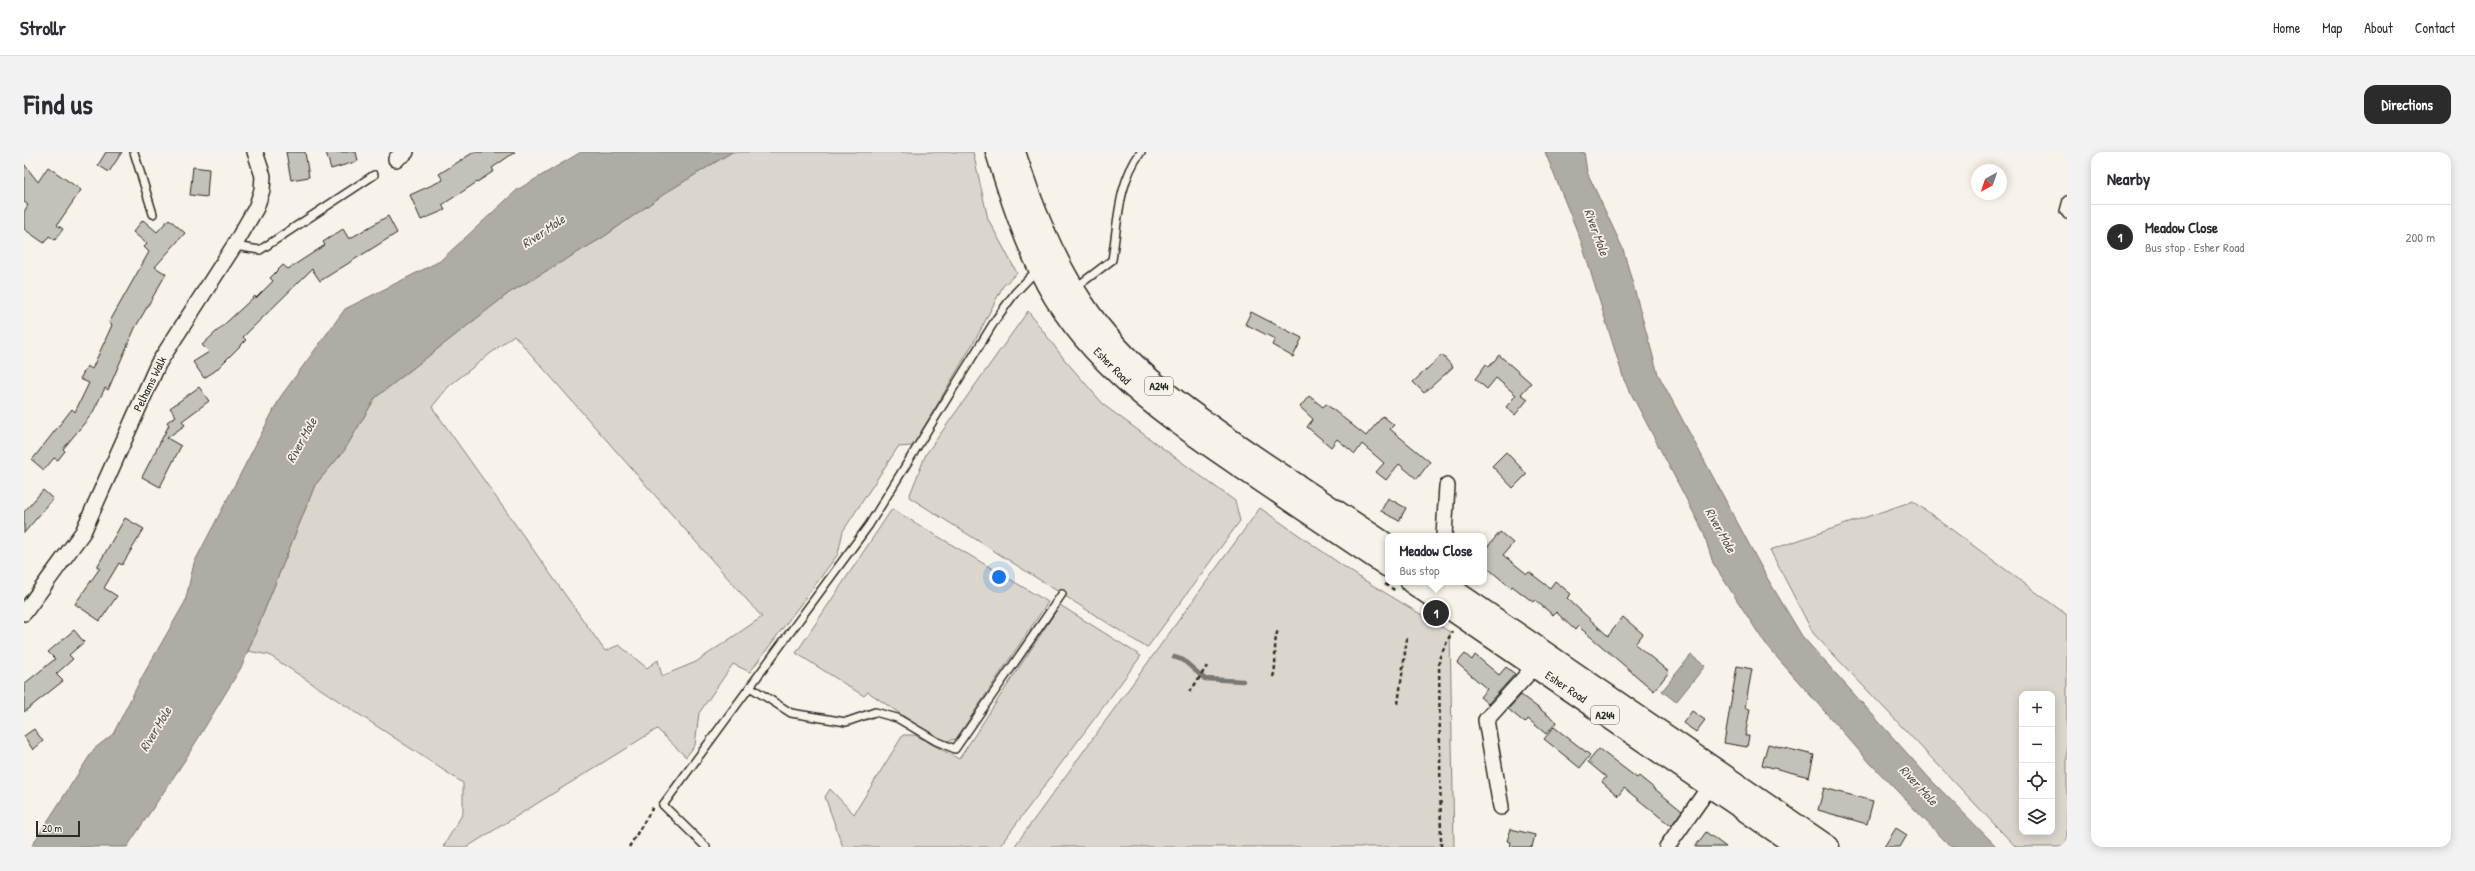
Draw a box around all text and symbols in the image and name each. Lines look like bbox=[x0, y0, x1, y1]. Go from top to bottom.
text: Strollr bbox=[20, 15, 66, 41]
text: Home bbox=[2273, 18, 2300, 37]
text: Map bbox=[2322, 18, 2342, 37]
text: About bbox=[2364, 18, 2393, 37]
text: Contact bbox=[2415, 18, 2455, 37]
text: Find us bbox=[24, 85, 93, 123]
button: Directions bbox=[2364, 85, 2451, 124]
north arrow bbox=[1971, 164, 2007, 200]
text: Nearby bbox=[2107, 167, 2150, 190]
water label: River Mole bbox=[1580, 206, 1614, 259]
water label: River Mole bbox=[518, 209, 569, 252]
text: Meadow Close bbox=[2145, 217, 2218, 238]
text: 1 bbox=[2118, 228, 2122, 246]
text: 200 m bbox=[2405, 228, 2435, 246]
text: Bus stop · Esher Road bbox=[2145, 238, 2244, 256]
street label: Esher Road bbox=[1090, 343, 1135, 388]
street label: Pelhams Walk bbox=[129, 353, 170, 414]
road number: A244 bbox=[1145, 377, 1173, 395]
water label: River Mole bbox=[281, 414, 321, 466]
water label: River Mole bbox=[1701, 504, 1741, 556]
popup bbox=[1385, 533, 1487, 585]
text: Meadow Close bbox=[1399, 540, 1473, 561]
text: Bus stop bbox=[1399, 561, 1440, 579]
your location bbox=[989, 567, 1009, 587]
pin: 1 bbox=[1423, 598, 1449, 628]
street label: Esher Road bbox=[1542, 666, 1591, 707]
map controls bbox=[2019, 691, 2055, 835]
button: + bbox=[2019, 691, 2055, 727]
water label: River Mole bbox=[135, 703, 176, 755]
road number: A244 bbox=[1591, 706, 1619, 724]
button: − bbox=[2019, 727, 2055, 763]
water label: River Mole bbox=[1896, 761, 1943, 810]
button: locate bbox=[2019, 763, 2055, 799]
button: layers bbox=[2019, 799, 2055, 835]
scale bar bbox=[36, 819, 80, 838]
text: 20 m bbox=[42, 821, 62, 835]

